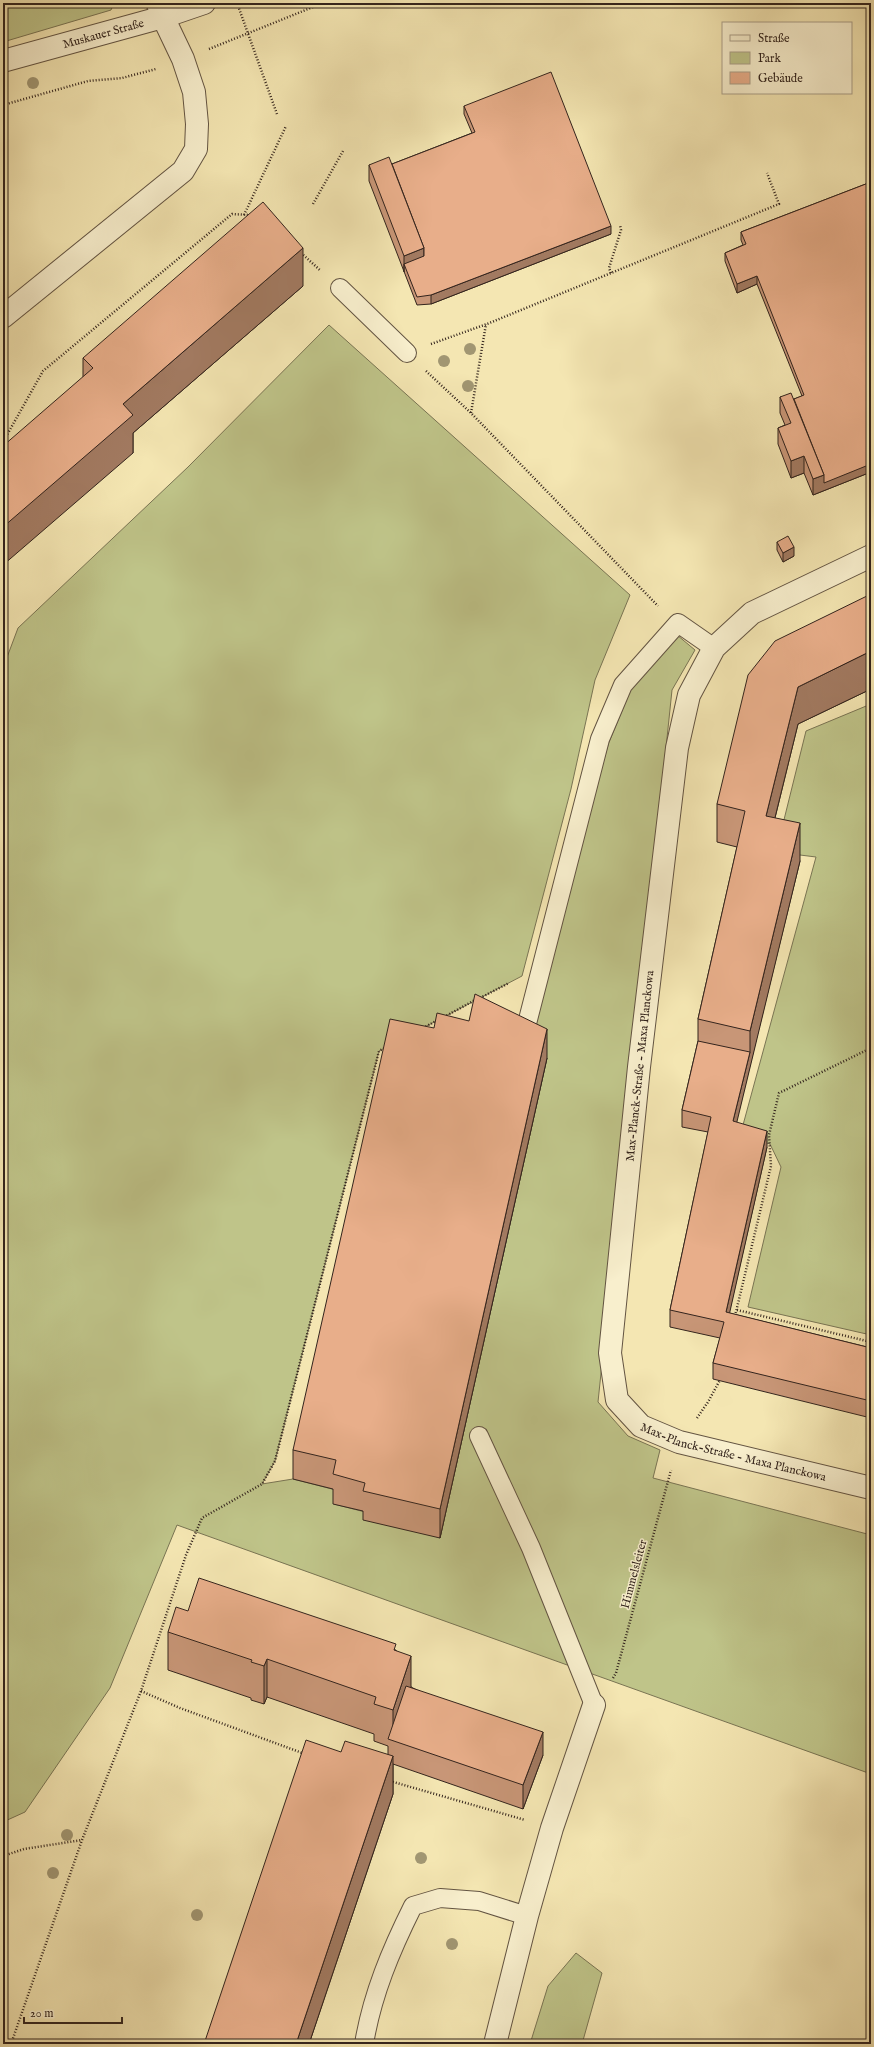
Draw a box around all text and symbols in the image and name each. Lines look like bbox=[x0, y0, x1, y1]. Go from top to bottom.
street label: Muskauer Straße bbox=[61, 15, 146, 52]
legend bbox=[722, 22, 852, 94]
text: Straße bbox=[758, 31, 790, 46]
text: Park bbox=[758, 51, 781, 66]
text: Gebäude bbox=[758, 71, 803, 86]
street label: Max-Planck-Straße - Maxa Planckowa bbox=[623, 969, 658, 1162]
street label: Max-Planck-Straße - Maxa Planckowa bbox=[638, 1419, 828, 1485]
street label: Himmelsleiter bbox=[618, 1537, 651, 1610]
scale bar bbox=[24, 1999, 122, 2025]
text: 20 m bbox=[30, 2006, 53, 2021]

